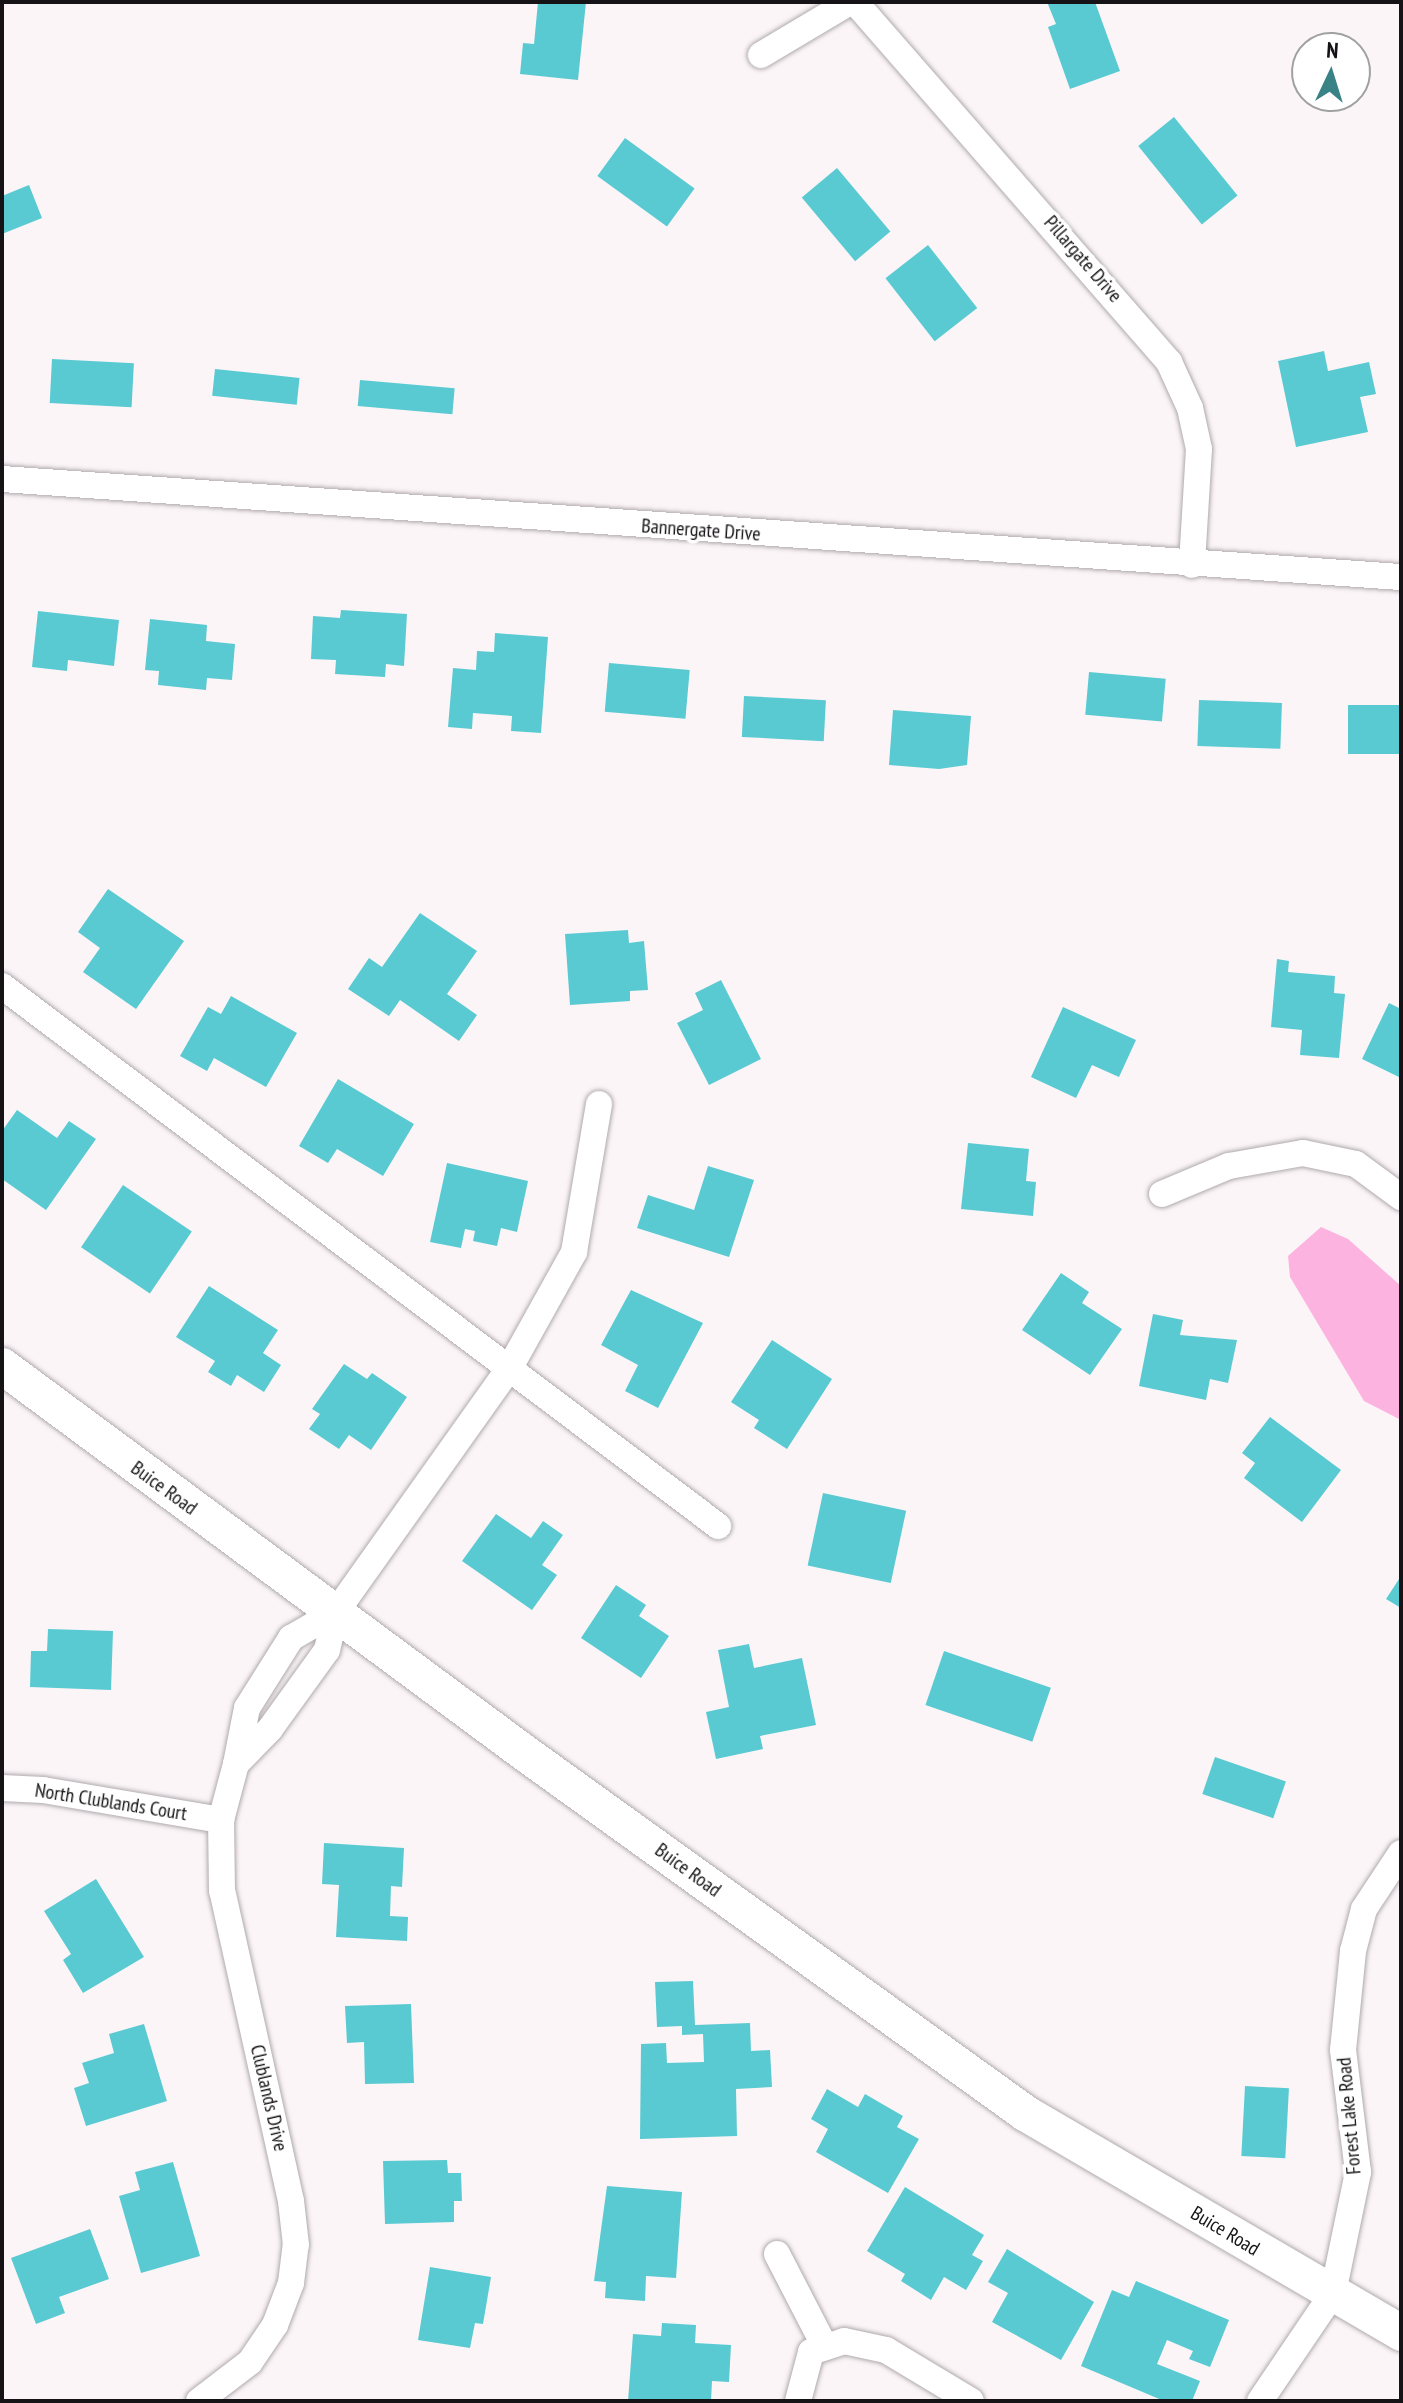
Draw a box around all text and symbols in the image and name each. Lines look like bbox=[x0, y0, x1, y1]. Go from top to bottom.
north arrow bbox=[1291, 32, 1371, 112]
text: N bbox=[1326, 36, 1339, 64]
street label: Pillargate Drive bbox=[1039, 211, 1127, 307]
street label: Bannergate Drive bbox=[641, 514, 761, 546]
street label: Buice Road bbox=[126, 1456, 202, 1520]
street label: North Clublands Court bbox=[33, 1778, 189, 1826]
street label: Buice Road bbox=[650, 1838, 726, 1902]
street label: Clublands Drive bbox=[245, 2042, 293, 2154]
street label: Forest Lake Road bbox=[1332, 2057, 1366, 2175]
street label: Buice Road bbox=[1186, 2201, 1264, 2261]

